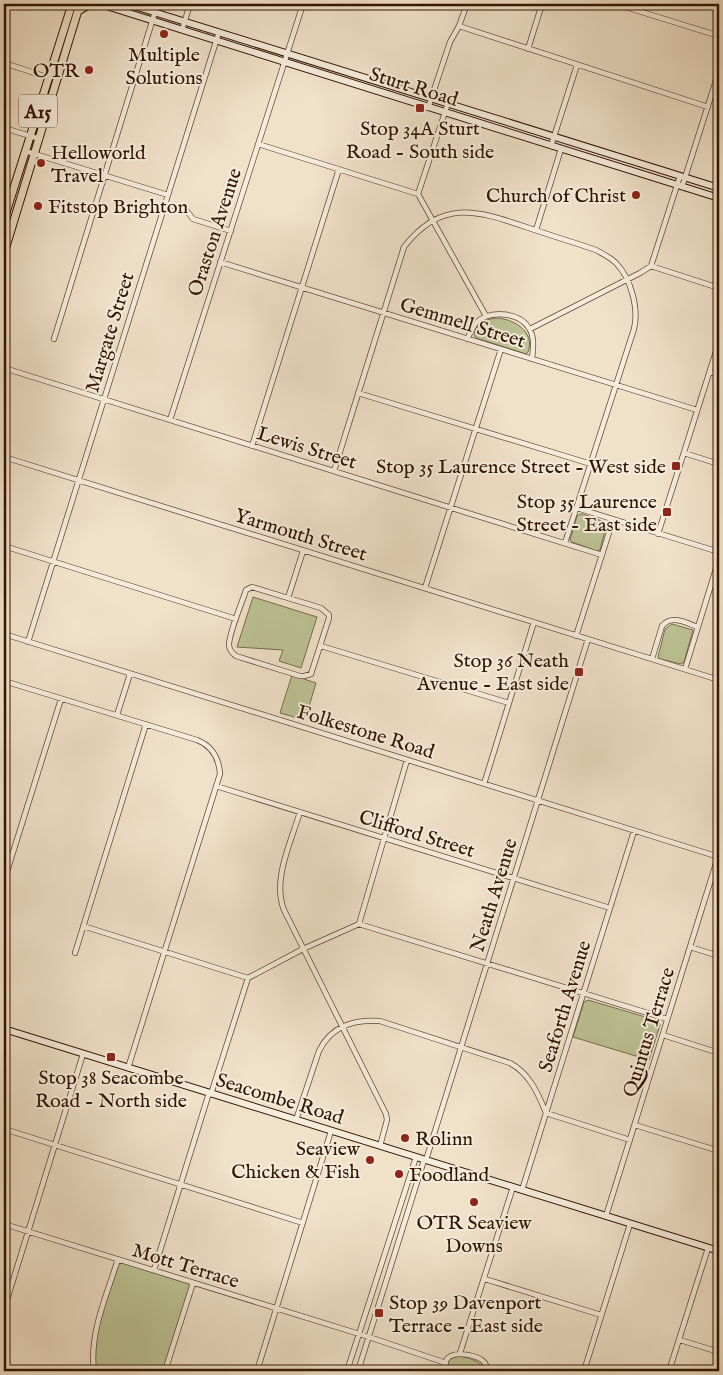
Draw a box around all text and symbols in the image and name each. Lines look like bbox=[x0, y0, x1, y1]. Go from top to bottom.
marker: Multiple Solutions bbox=[158, 28, 170, 40]
place label: Multiple Solutions bbox=[125, 43, 203, 91]
place label: OTR bbox=[33, 59, 80, 84]
street label: Sturt Road bbox=[366, 62, 461, 113]
marker: OTR bbox=[83, 64, 95, 76]
road number: A15 bbox=[19, 94, 57, 128]
marker: Stop 34A Sturt Road - South side bbox=[414, 102, 426, 114]
place label: Stop 34A Sturt Road - South side bbox=[346, 117, 494, 165]
place label: Helloworld Travel bbox=[51, 141, 146, 189]
marker: Helloworld Travel bbox=[35, 157, 47, 169]
street label: Oraston Avenue bbox=[183, 165, 248, 300]
place label: Church of Christ bbox=[486, 184, 626, 209]
marker: Church of Christ bbox=[630, 189, 642, 201]
place label: Fitstop Brighton bbox=[48, 195, 189, 220]
marker: Fitstop Brighton bbox=[32, 200, 44, 212]
street label: Margate Street bbox=[80, 269, 141, 396]
street label: Gemmell Street bbox=[397, 292, 529, 354]
street label: Lewis Street bbox=[254, 421, 360, 476]
place label: Stop 35 Laurence Street - West side bbox=[376, 455, 666, 480]
marker: Stop 35 Laurence Street - West side bbox=[670, 460, 682, 472]
place label: Stop 35 Laurence Street - East side bbox=[516, 490, 657, 538]
street label: Yarmouth Street bbox=[231, 503, 370, 567]
marker: Stop 35 Laurence Street - East side bbox=[661, 506, 673, 518]
place label: Stop 36 Neath Avenue - East side bbox=[416, 649, 569, 697]
marker: Stop 36 Neath Avenue - East side bbox=[573, 666, 585, 678]
street label: Folkestone Road bbox=[294, 700, 438, 765]
street label: Clifford Street bbox=[356, 805, 478, 864]
street label: Neath Avenue bbox=[465, 836, 524, 955]
street label: Seaforth Avenue bbox=[534, 938, 597, 1075]
street label: Quintus Terrace bbox=[618, 964, 681, 1100]
marker: Stop 38 Seacombe Road - North side bbox=[105, 1051, 117, 1063]
place label: Stop 38 Seacombe Road - North side bbox=[35, 1066, 187, 1114]
street label: Seacombe Road bbox=[213, 1068, 347, 1131]
place label: Rolinn bbox=[415, 1127, 473, 1152]
marker: Rolinn bbox=[399, 1132, 411, 1144]
place label: Seaview Chicken & Fish bbox=[231, 1137, 361, 1185]
marker: Seaview Chicken & Fish bbox=[364, 1154, 376, 1166]
place label: Foodland bbox=[409, 1163, 490, 1188]
marker: Foodland bbox=[393, 1168, 405, 1180]
marker: OTR Seaview Downs bbox=[468, 1196, 480, 1208]
place label: OTR Seaview Downs bbox=[417, 1211, 532, 1259]
street label: Mott Terrace bbox=[129, 1238, 242, 1295]
place label: Stop 39 Davenport Terrace - East side bbox=[389, 1291, 543, 1339]
marker: Stop 39 Davenport Terrace - East side bbox=[373, 1307, 385, 1319]

